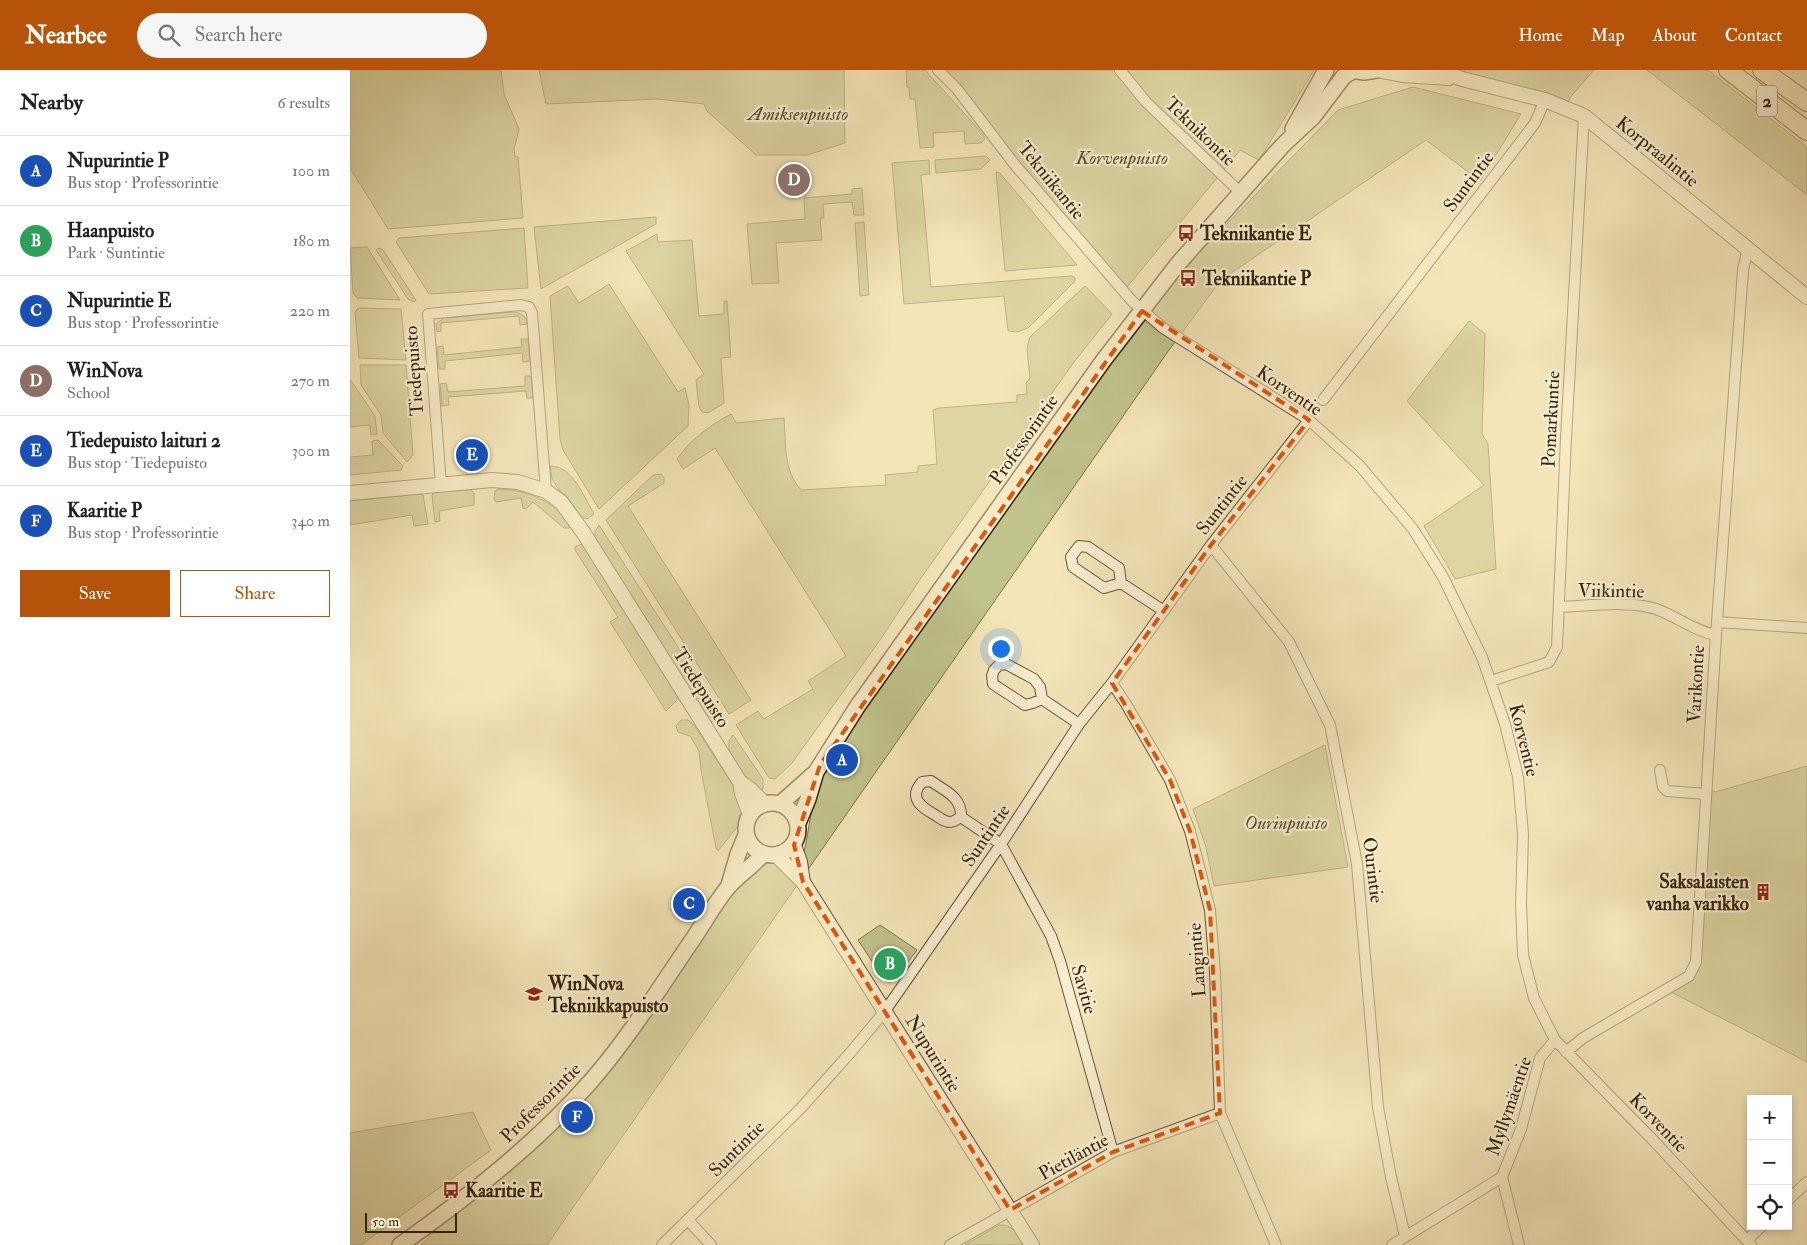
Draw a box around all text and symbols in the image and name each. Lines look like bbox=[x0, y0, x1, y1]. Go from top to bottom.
search box bbox=[137, 13, 487, 58]
text: Nearbee bbox=[25, 20, 107, 51]
icon: search bbox=[155, 21, 183, 49]
text: Search here bbox=[195, 23, 282, 47]
text: Home bbox=[1518, 24, 1563, 47]
text: Map bbox=[1591, 24, 1625, 47]
text: About bbox=[1653, 24, 1697, 47]
text: Contact bbox=[1725, 24, 1782, 47]
road number: 2 bbox=[1757, 86, 1777, 116]
text: Nearby bbox=[20, 89, 83, 116]
street label: Teknikontie bbox=[1160, 92, 1241, 172]
text: 6 results bbox=[278, 93, 330, 113]
park label: Amiksenpuisto bbox=[746, 102, 848, 126]
street label: Korpraalintie bbox=[1610, 111, 1704, 193]
street label: Tekniikantie bbox=[1012, 137, 1090, 225]
park label: Korvenpuisto bbox=[1075, 146, 1168, 170]
street label: Suntintie bbox=[1438, 146, 1499, 217]
text: Nupurintie P bbox=[67, 149, 169, 173]
text: A bbox=[31, 161, 41, 181]
text: 100 m bbox=[292, 161, 330, 181]
pin: D bbox=[778, 161, 810, 199]
text: Bus stop · Professorintie bbox=[67, 173, 219, 193]
text: Haanpuisto bbox=[67, 219, 154, 243]
place label: Tekniikantie E bbox=[1199, 222, 1312, 246]
bus stop icon: Tekniikantie E bbox=[1176, 223, 1196, 243]
text: B bbox=[31, 231, 41, 251]
text: 180 m bbox=[293, 231, 330, 251]
text: Park · Suntintie bbox=[67, 243, 165, 263]
place label: Tekniikantie P bbox=[1201, 267, 1311, 291]
bus stop icon: Tekniikantie P bbox=[1178, 268, 1198, 288]
text: Nupurintie E bbox=[67, 289, 171, 313]
text: C bbox=[30, 301, 42, 321]
text: 220 m bbox=[290, 301, 330, 321]
text: Bus stop · Professorintie bbox=[67, 313, 219, 333]
street label: Tiedepuisto bbox=[399, 325, 430, 417]
text: WinNova bbox=[67, 359, 143, 383]
street label: Korventie bbox=[1252, 360, 1327, 422]
street label: Pomarkuntie bbox=[1536, 370, 1566, 468]
text: D bbox=[29, 371, 43, 391]
text: 270 m bbox=[291, 371, 330, 391]
text: School bbox=[67, 383, 110, 403]
street label: Professorintie bbox=[984, 390, 1064, 489]
text: Tiedepuisto laituri 2 bbox=[67, 429, 221, 453]
pin: E bbox=[456, 436, 488, 474]
text: E bbox=[30, 441, 42, 461]
text: 300 m bbox=[292, 441, 330, 461]
text: Bus stop · Tiedepuisto bbox=[67, 453, 207, 473]
street label: Suntintie bbox=[1191, 470, 1253, 540]
text: Kaaritie P bbox=[67, 499, 142, 523]
text: F bbox=[31, 511, 41, 531]
text: 340 m bbox=[291, 511, 330, 531]
text: Bus stop · Professorintie bbox=[67, 523, 219, 543]
button: Save bbox=[20, 570, 170, 617]
button: Share bbox=[180, 570, 330, 617]
street label: Viikintie bbox=[1578, 578, 1644, 604]
your location bbox=[988, 636, 1014, 662]
street label: Tiedepuisto bbox=[666, 643, 735, 733]
street label: Varikontie bbox=[1682, 644, 1710, 724]
street label: Korventie bbox=[1503, 701, 1545, 779]
pin: A bbox=[826, 741, 858, 779]
street label: Suntintie bbox=[956, 800, 1015, 871]
park label: Ourinpuisto bbox=[1245, 811, 1328, 835]
street label: Ourintie bbox=[1357, 836, 1389, 904]
place label: Saksalaisten vanha varikko bbox=[1646, 870, 1749, 916]
building icon: Saksalaisten vanha varikko bbox=[1753, 882, 1773, 902]
pin: C bbox=[673, 885, 705, 923]
street label: Langintie bbox=[1182, 922, 1212, 998]
pin: B bbox=[874, 945, 906, 983]
street label: Savitie bbox=[1066, 962, 1103, 1017]
place label: WinNova Tekniikkapuisto bbox=[547, 972, 669, 1019]
school or university icon: WinNova Tekniikkapuisto bbox=[524, 984, 544, 1004]
street label: Nupurintie bbox=[899, 1010, 966, 1097]
street label: Myllymäentie bbox=[1481, 1053, 1537, 1159]
street label: Professorintie bbox=[495, 1057, 586, 1148]
street label: Korventie bbox=[1624, 1088, 1693, 1158]
map controls bbox=[1747, 1095, 1792, 1230]
button: + bbox=[1747, 1095, 1792, 1140]
pin: F bbox=[561, 1098, 593, 1136]
street label: Suntintie bbox=[703, 1115, 770, 1182]
street label: Pietiläntie bbox=[1034, 1128, 1113, 1186]
button: − bbox=[1747, 1140, 1792, 1185]
place label: Kaaritie E bbox=[465, 1179, 543, 1203]
bus stop icon: Kaaritie E bbox=[441, 1180, 461, 1200]
button: locate bbox=[1747, 1185, 1792, 1230]
scale bar bbox=[365, 1210, 458, 1233]
text: 50 m bbox=[372, 1213, 399, 1230]

